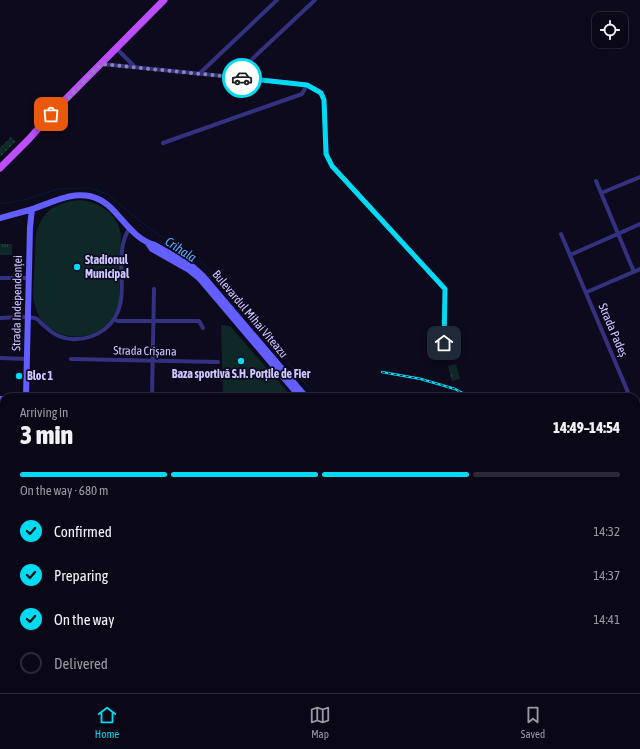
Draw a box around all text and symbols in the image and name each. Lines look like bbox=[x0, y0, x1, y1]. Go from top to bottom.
map controls bbox=[592, 12, 628, 48]
button: locate bbox=[592, 12, 628, 48]
courier bbox=[222, 58, 262, 98]
icon: car bbox=[231, 67, 253, 89]
pin bbox=[34, 97, 68, 131]
icon: bag bbox=[40, 103, 62, 125]
water label: Crihala bbox=[162, 234, 199, 265]
place label: Stadionul Municipal bbox=[85, 253, 130, 281]
street label: Strada Independenței bbox=[9, 255, 25, 351]
marker: Stadionul Municipal bbox=[72, 262, 82, 272]
street label: Bulevardul Mihai Viteazu bbox=[209, 267, 291, 361]
street label: Strada Padeș bbox=[595, 301, 631, 359]
pin bbox=[427, 326, 461, 360]
icon: home bbox=[433, 332, 455, 354]
street label: Strada Crișana bbox=[113, 343, 177, 359]
marker: Baza sportivă S.H. Porțile de Fier bbox=[236, 356, 246, 366]
place label: Baza sportivă S.H. Porțile de Fier bbox=[172, 367, 311, 381]
place label: Bloc 1 bbox=[27, 369, 53, 383]
marker: Bloc 1 bbox=[14, 371, 24, 381]
text: Arriving in bbox=[20, 405, 68, 420]
text: 14:49–14:54 bbox=[553, 419, 620, 436]
text: 3 min bbox=[20, 420, 73, 450]
text: On the way · 680 m bbox=[20, 483, 108, 498]
icon: check bbox=[20, 520, 42, 542]
text: Confirmed bbox=[54, 523, 112, 540]
text: 14:32 bbox=[593, 524, 620, 539]
icon: check bbox=[20, 564, 42, 586]
text: Preparing bbox=[54, 567, 108, 584]
text: 14:37 bbox=[593, 568, 620, 583]
icon: check bbox=[20, 608, 42, 630]
text: On the way bbox=[54, 611, 115, 628]
text: 14:41 bbox=[593, 612, 620, 627]
text: Delivered bbox=[54, 655, 108, 672]
tab: Home bbox=[95, 704, 119, 740]
tab: Map bbox=[309, 704, 331, 740]
tab: Saved bbox=[521, 704, 545, 740]

